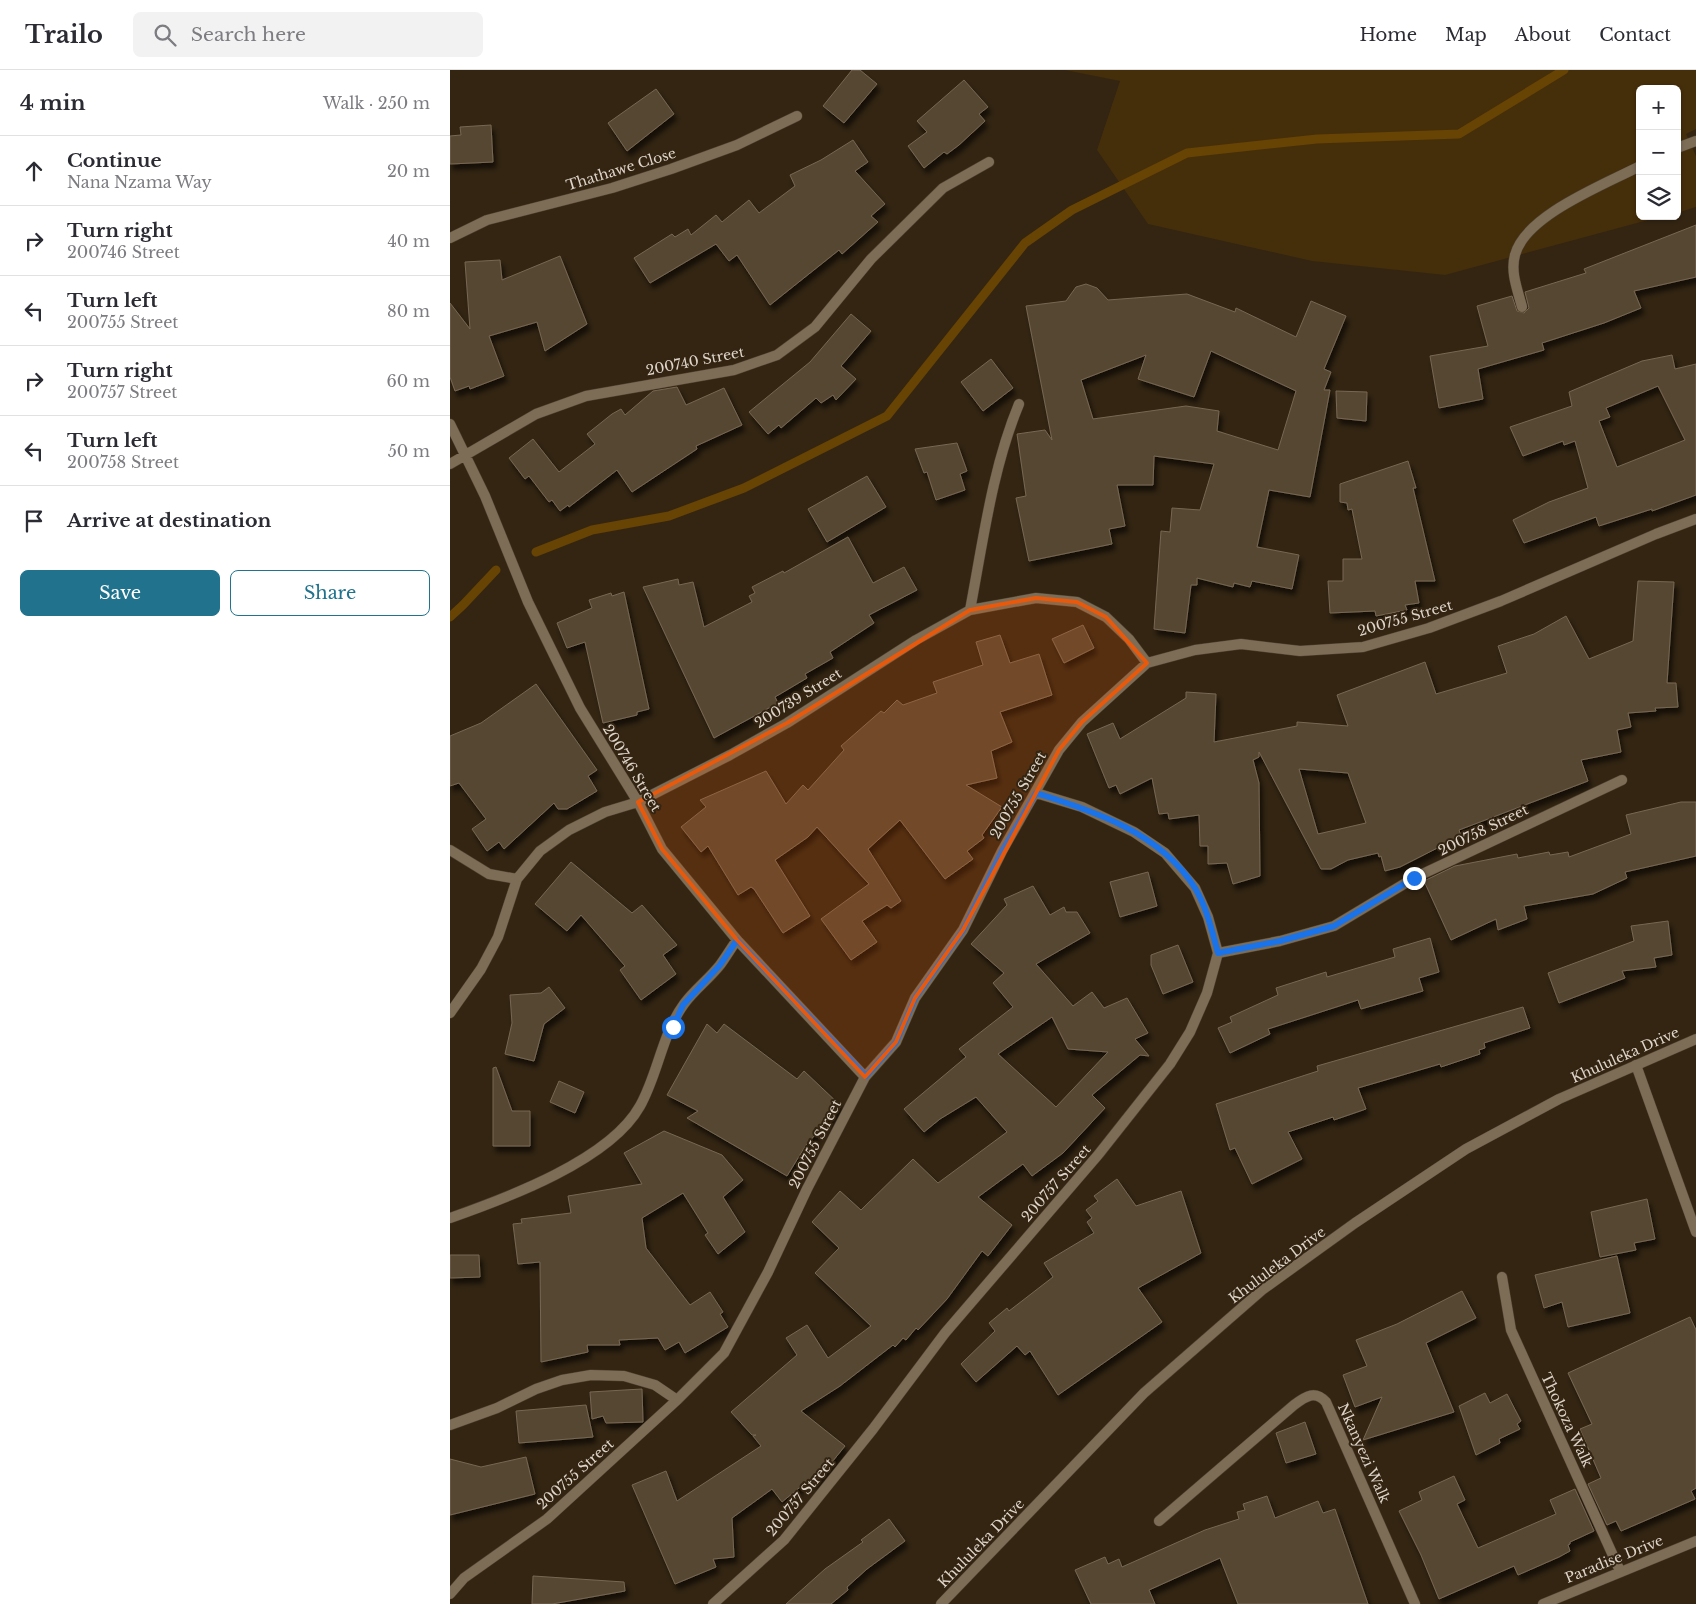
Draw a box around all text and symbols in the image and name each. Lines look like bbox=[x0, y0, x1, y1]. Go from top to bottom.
search box bbox=[133, 12, 483, 57]
text: Trailo bbox=[25, 20, 103, 49]
icon: search bbox=[151, 21, 179, 49]
text: Search here bbox=[191, 23, 306, 46]
text: Home bbox=[1359, 24, 1417, 46]
text: Map bbox=[1445, 24, 1487, 46]
text: About bbox=[1515, 24, 1571, 46]
text: Contact bbox=[1599, 24, 1671, 46]
map controls bbox=[1636, 85, 1681, 220]
button: + bbox=[1636, 85, 1681, 130]
text: 4 min bbox=[20, 90, 86, 116]
text: Walk · 250 m bbox=[323, 93, 430, 113]
button: − bbox=[1636, 130, 1681, 175]
street label: Thathawe Close bbox=[564, 144, 678, 194]
text: Continue bbox=[67, 149, 162, 172]
icon: ahead bbox=[20, 157, 48, 185]
text: 20 m bbox=[387, 161, 430, 181]
text: Nana Nzama Way bbox=[67, 172, 212, 192]
button: layers bbox=[1636, 175, 1681, 220]
text: Turn right bbox=[67, 219, 173, 242]
icon: right bbox=[20, 227, 48, 255]
text: 40 m bbox=[387, 231, 430, 251]
text: 200746 Street bbox=[67, 242, 180, 262]
text: Turn left bbox=[67, 289, 158, 312]
icon: left bbox=[20, 297, 48, 325]
text: 80 m bbox=[387, 301, 430, 321]
text: 200755 Street bbox=[67, 312, 178, 332]
street label: 200740 Street bbox=[644, 343, 746, 379]
text: Turn right bbox=[67, 359, 173, 382]
icon: right bbox=[20, 367, 48, 395]
text: 60 m bbox=[387, 371, 430, 391]
text: 200757 Street bbox=[67, 382, 177, 402]
text: Turn left bbox=[67, 429, 158, 452]
icon: left bbox=[20, 437, 48, 465]
text: 50 m bbox=[388, 441, 430, 461]
text: 200758 Street bbox=[67, 452, 179, 472]
icon: arrive bbox=[20, 507, 48, 535]
text: Arrive at destination bbox=[67, 509, 271, 532]
button: Save bbox=[20, 570, 220, 616]
button: Share bbox=[230, 570, 430, 616]
street label: 200755 Street bbox=[1356, 596, 1455, 640]
street label: 200739 Street bbox=[751, 664, 846, 732]
street label: 200746 Street bbox=[599, 721, 665, 816]
street label: 200755 Street bbox=[986, 748, 1051, 842]
street label: 200758 Street bbox=[1435, 800, 1532, 860]
route end bbox=[1403, 867, 1426, 890]
route start bbox=[662, 1016, 685, 1039]
street label: Khululeka Drive bbox=[1568, 1023, 1682, 1087]
street label: 200755 Street bbox=[785, 1096, 845, 1192]
street label: 200757 Street bbox=[1018, 1140, 1095, 1225]
street label: Khululeka Drive bbox=[1225, 1223, 1329, 1307]
street label: Thokoza Walk bbox=[1537, 1370, 1597, 1470]
street label: Nkanyezi Walk bbox=[1334, 1400, 1394, 1506]
street label: 200755 Street bbox=[533, 1434, 618, 1513]
street label: 200757 Street bbox=[762, 1454, 838, 1540]
street label: Khululeka Drive bbox=[934, 1495, 1028, 1591]
street label: Paradise Drive bbox=[1562, 1531, 1666, 1587]

